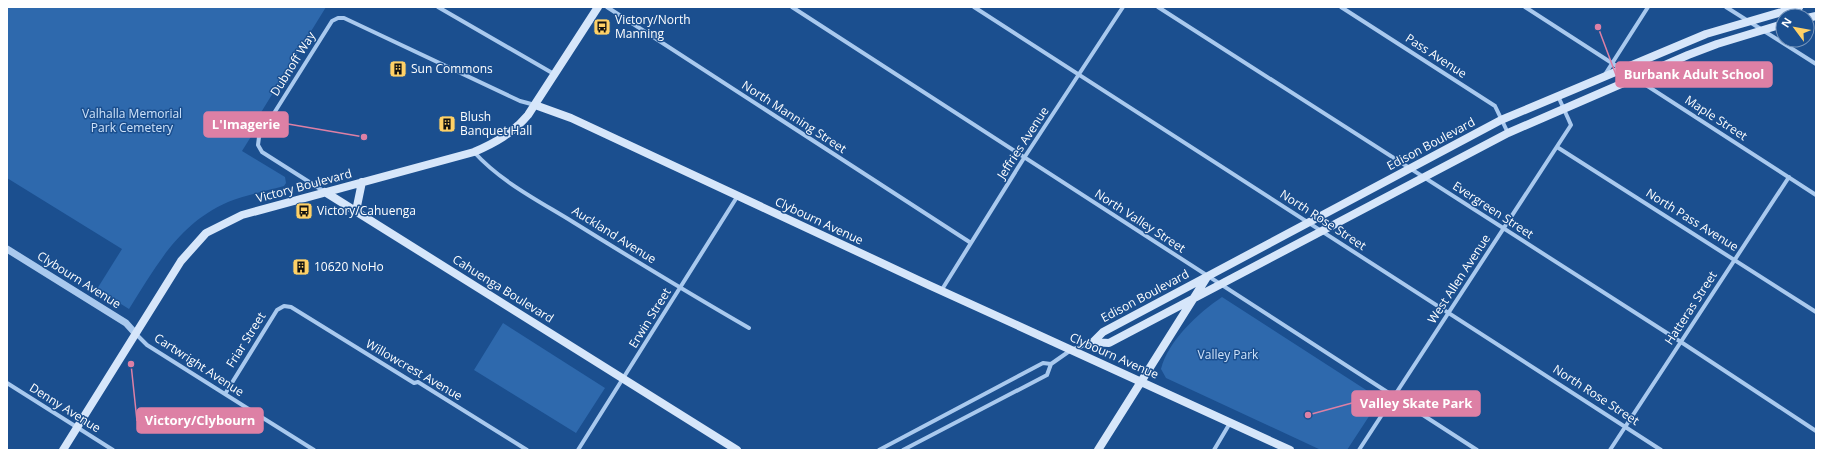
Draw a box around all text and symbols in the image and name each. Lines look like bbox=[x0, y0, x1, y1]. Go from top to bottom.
north arrow bbox=[1775, 8, 1815, 48]
place label: Victory/North Manning bbox=[615, 11, 691, 42]
text: N bbox=[1777, 15, 1795, 30]
bus stop icon: Victory/North Manning bbox=[592, 17, 612, 37]
street label: Dubnoff Way bbox=[266, 27, 320, 99]
street label: Pass Avenue bbox=[1402, 29, 1471, 82]
building icon: Sun Commons bbox=[388, 59, 408, 79]
place label: Sun Commons bbox=[411, 60, 493, 77]
callout: Burbank Adult School bbox=[1616, 62, 1772, 87]
text: Burbank Adult School bbox=[1624, 65, 1764, 83]
street label: North Manning Street bbox=[739, 76, 850, 157]
street label: Maple Street bbox=[1682, 91, 1751, 144]
street label: Jeffries Avenue bbox=[992, 103, 1053, 183]
park label: Valhalla Memorial Park Cemetery bbox=[82, 105, 182, 136]
place label: Blush Banquet Hall bbox=[460, 108, 532, 139]
callout: L'Imagerie bbox=[204, 112, 288, 137]
street label: Edison Boulevard bbox=[1384, 113, 1478, 174]
building icon: Blush Banquet Hall bbox=[437, 114, 457, 134]
text: L'Imagerie bbox=[212, 115, 280, 133]
street label: Victory Boulevard bbox=[254, 165, 354, 206]
street label: Evergreen Street bbox=[1450, 177, 1537, 242]
street label: North Pass Avenue bbox=[1643, 184, 1742, 255]
street label: North Valley Street bbox=[1092, 185, 1189, 256]
street label: North Rose Street bbox=[1277, 185, 1370, 254]
street label: Clybourn Avenue bbox=[772, 193, 866, 249]
bus stop icon: Victory/Cahuenga bbox=[294, 201, 314, 221]
place label: Victory/Cahuenga bbox=[317, 202, 416, 219]
street label: Auckland Avenue bbox=[569, 202, 660, 267]
street label: West Allen Avenue bbox=[1423, 230, 1494, 327]
street label: Clybourn Avenue bbox=[34, 247, 125, 312]
street label: Cahuenga Boulevard bbox=[449, 251, 557, 327]
building icon: 10620 NoHo bbox=[291, 257, 311, 277]
place label: 10620 NoHo bbox=[314, 258, 384, 275]
street label: Edison Boulevard bbox=[1098, 265, 1192, 326]
street label: Hatteras Street bbox=[1660, 268, 1721, 348]
street label: Erwin Street bbox=[624, 284, 675, 351]
street label: Friar Street bbox=[222, 309, 269, 371]
street label: Clybourn Avenue bbox=[1067, 328, 1162, 383]
street label: Cartwright Avenue bbox=[151, 329, 248, 400]
street label: Willowcrest Avenue bbox=[363, 335, 466, 404]
park label: Valley Park bbox=[1198, 346, 1259, 363]
street label: North Rose Street bbox=[1550, 360, 1643, 429]
street label: Denny Avenue bbox=[26, 379, 104, 436]
callout: Valley Skate Park bbox=[1352, 391, 1480, 416]
text: Valley Skate Park bbox=[1360, 394, 1473, 412]
callout: Victory/Clybourn bbox=[137, 408, 263, 433]
text: Victory/Clybourn bbox=[145, 411, 255, 429]

